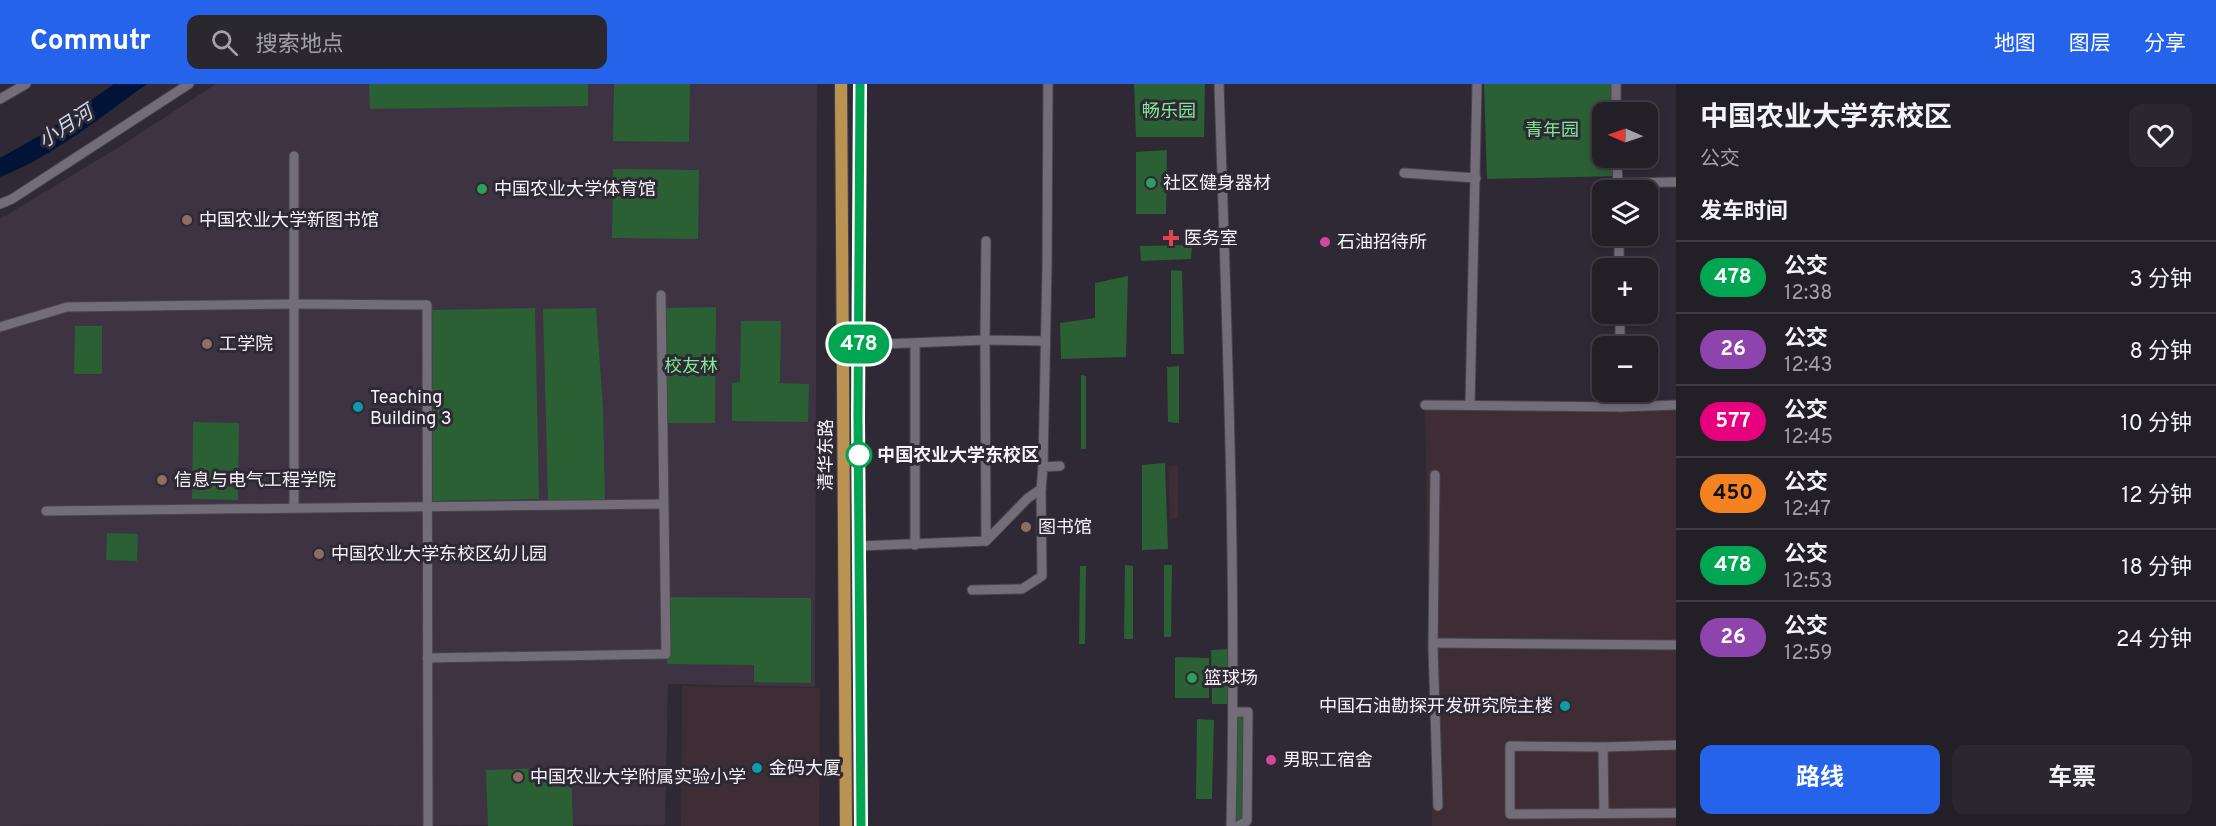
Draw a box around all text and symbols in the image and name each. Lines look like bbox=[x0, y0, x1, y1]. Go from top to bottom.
search box bbox=[187, 15, 607, 69]
text: Commutr bbox=[30, 24, 151, 60]
icon: search bbox=[208, 26, 241, 59]
text: 地图 bbox=[1994, 31, 2036, 58]
text: 图层 bbox=[2069, 31, 2111, 58]
text: 分享 bbox=[2144, 31, 2186, 58]
text: 搜索地点 bbox=[256, 32, 344, 59]
water label: 小月河 bbox=[34, 98, 102, 155]
park label: 畅乐园 bbox=[1142, 101, 1196, 124]
text: 中国农业大学东校区 bbox=[1700, 101, 1952, 137]
north arrow bbox=[1592, 102, 1658, 168]
map controls bbox=[1592, 102, 1658, 402]
button: heart bbox=[2129, 104, 2192, 167]
park label: 青年园 bbox=[1525, 120, 1579, 143]
text: 公交 bbox=[1700, 147, 1740, 173]
place label: 社区健身器材 bbox=[1163, 173, 1271, 196]
marker: 社区健身器材 bbox=[1144, 176, 1158, 190]
place label: 中国农业大学体育馆 bbox=[494, 179, 656, 202]
button: layers bbox=[1592, 180, 1658, 246]
marker: 中国农业大学体育馆 bbox=[475, 182, 489, 196]
text: 发车时间 bbox=[1700, 199, 1788, 226]
place label: 中国农业大学新图书馆 bbox=[199, 210, 379, 233]
marker: 中国农业大学新图书馆 bbox=[180, 213, 194, 227]
place label: 医务室 bbox=[1184, 228, 1238, 251]
marker: 医务室 bbox=[1162, 229, 1180, 247]
place label: 石油招待所 bbox=[1337, 232, 1427, 255]
marker: 石油招待所 bbox=[1318, 235, 1332, 249]
text: 公交 bbox=[1784, 254, 1828, 281]
button: + bbox=[1592, 258, 1658, 324]
text: 478 bbox=[1714, 264, 1752, 291]
text: 3 分钟 bbox=[2130, 267, 2192, 294]
text: 12:38 bbox=[1784, 281, 1832, 307]
line badge: 478 bbox=[824, 324, 894, 364]
text: 公交 bbox=[1784, 326, 1828, 353]
text: 478 bbox=[840, 331, 878, 358]
place label: 工学院 bbox=[219, 334, 273, 357]
button: − bbox=[1592, 336, 1658, 402]
text: 26 bbox=[1720, 336, 1746, 363]
marker: 工学院 bbox=[200, 337, 214, 351]
text: 8 分钟 bbox=[2129, 339, 2192, 366]
text: 12:43 bbox=[1784, 353, 1833, 379]
park label: 校友林 bbox=[664, 356, 718, 379]
place label: Teaching Building 3 bbox=[370, 387, 452, 431]
text: 公交 bbox=[1784, 398, 1828, 425]
marker: Teaching Building 3 bbox=[351, 400, 365, 414]
text: 577 bbox=[1715, 408, 1751, 435]
text: 10 分钟 bbox=[2121, 411, 2192, 438]
street label: 清华东路 bbox=[816, 419, 839, 491]
text: 12:45 bbox=[1784, 425, 1833, 451]
marker: 中国农业大学东校区 bbox=[846, 442, 872, 468]
place label: 中国农业大学东校区 bbox=[877, 445, 1039, 468]
place label: 信息与电气工程学院 bbox=[174, 470, 336, 493]
text: 公交 bbox=[1784, 470, 1828, 497]
marker: 信息与电气工程学院 bbox=[155, 473, 169, 487]
text: 450 bbox=[1713, 480, 1753, 507]
text: 12 分钟 bbox=[2121, 483, 2192, 510]
text: 12:47 bbox=[1784, 497, 1831, 523]
place label: 图书馆 bbox=[1038, 517, 1092, 540]
marker: 图书馆 bbox=[1019, 520, 1033, 534]
text: 公交 bbox=[1784, 542, 1828, 569]
place label: 中国农业大学东校区幼儿园 bbox=[331, 544, 547, 567]
marker: 中国农业大学东校区幼儿园 bbox=[312, 547, 326, 561]
text: 478 bbox=[1714, 552, 1752, 579]
text: 18 分钟 bbox=[2121, 555, 2192, 582]
text: 12:53 bbox=[1784, 569, 1833, 595]
text: 公交 bbox=[1784, 614, 1828, 641]
text: 26 bbox=[1720, 624, 1746, 651]
text: 24 分钟 bbox=[2116, 627, 2192, 654]
text: 12:59 bbox=[1784, 641, 1832, 667]
place label: 篮球场 bbox=[1204, 668, 1258, 691]
marker: 篮球场 bbox=[1185, 671, 1199, 685]
place label: 中国石油勘探开发研究院主楼 bbox=[1319, 696, 1553, 719]
marker: 中国石油勘探开发研究院主楼 bbox=[1558, 699, 1572, 713]
button: 路线 bbox=[1700, 745, 1940, 814]
button: 车票 bbox=[1952, 745, 2192, 814]
place label: 男职工宿舍 bbox=[1283, 750, 1373, 773]
marker: 男职工宿舍 bbox=[1264, 753, 1278, 767]
place label: 金码大厦 bbox=[769, 758, 841, 781]
marker: 金码大厦 bbox=[750, 761, 764, 775]
place label: 中国农业大学附属实验小学 bbox=[530, 767, 746, 790]
marker: 中国农业大学附属实验小学 bbox=[511, 770, 525, 784]

